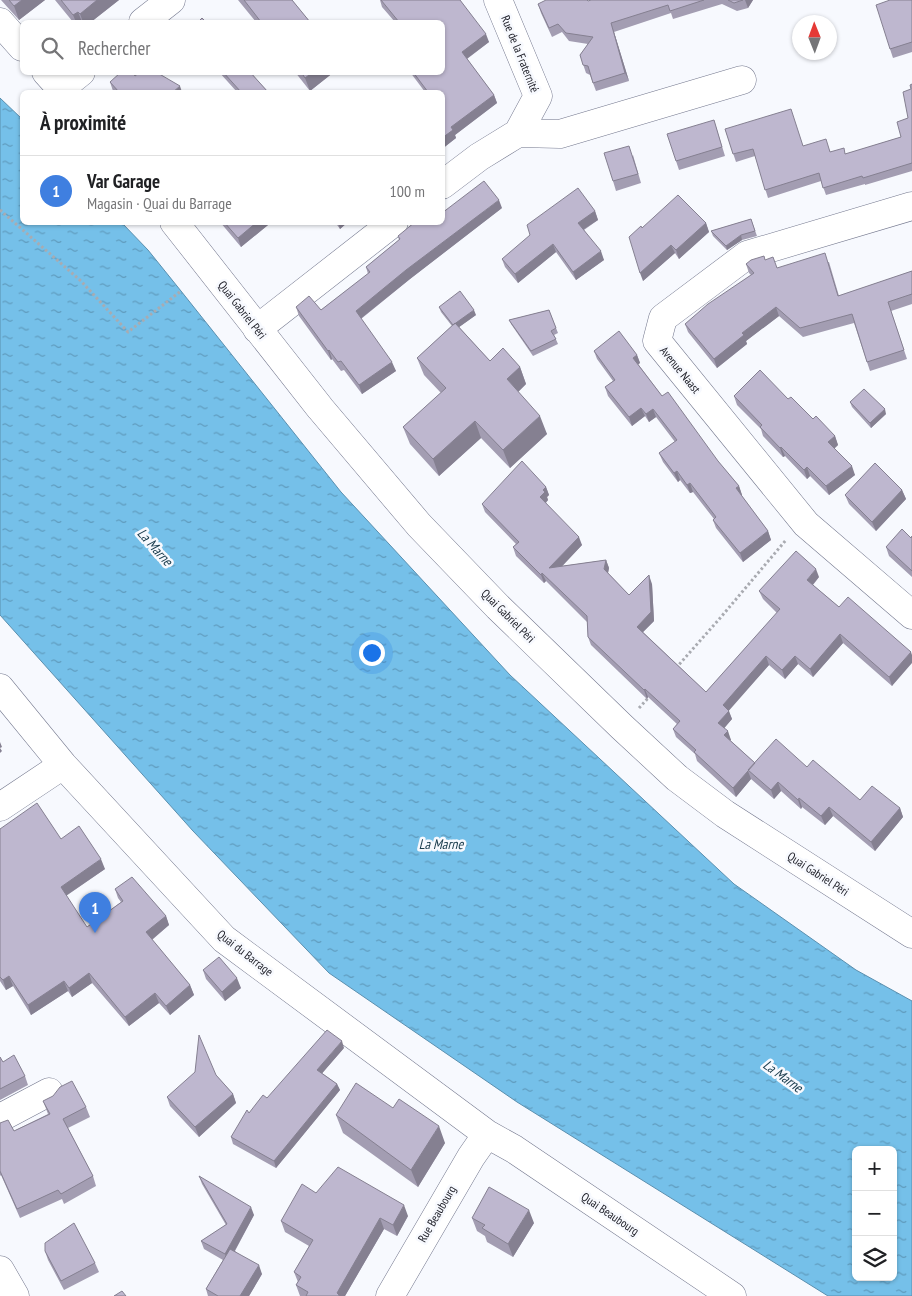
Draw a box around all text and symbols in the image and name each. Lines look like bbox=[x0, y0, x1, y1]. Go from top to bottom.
street label: Rue de la Fraternité bbox=[498, 13, 543, 95]
north arrow bbox=[792, 15, 837, 60]
search box bbox=[20, 20, 445, 75]
icon: search bbox=[38, 34, 66, 62]
text: Rechercher bbox=[78, 36, 150, 60]
text: À proximité bbox=[40, 109, 126, 136]
text: Var Garage bbox=[87, 169, 160, 193]
text: 1 bbox=[52, 181, 60, 201]
text: 100 m bbox=[390, 181, 425, 201]
text: Magasin · Quai du Barrage bbox=[87, 193, 232, 213]
street label: Quai Gabriel Péri bbox=[215, 278, 270, 342]
street label: Avenue Naast bbox=[657, 343, 704, 397]
water label: La Marne bbox=[133, 524, 177, 570]
street label: Quai Gabriel Péri bbox=[478, 586, 538, 646]
your location bbox=[359, 640, 385, 666]
water label: La Marne bbox=[419, 835, 464, 853]
street label: Quai Gabriel Péri bbox=[785, 848, 852, 899]
pin: 1 bbox=[79, 892, 111, 933]
street label: Quai du Barrage bbox=[214, 926, 276, 979]
water label: La Marne bbox=[760, 1056, 807, 1097]
map controls bbox=[852, 1146, 897, 1281]
button: + bbox=[852, 1146, 897, 1191]
street label: Rue Beaubourg bbox=[414, 1183, 459, 1245]
street label: Quai Beaubourg bbox=[579, 1189, 642, 1238]
button: − bbox=[852, 1191, 897, 1236]
button: layers bbox=[852, 1236, 897, 1281]

